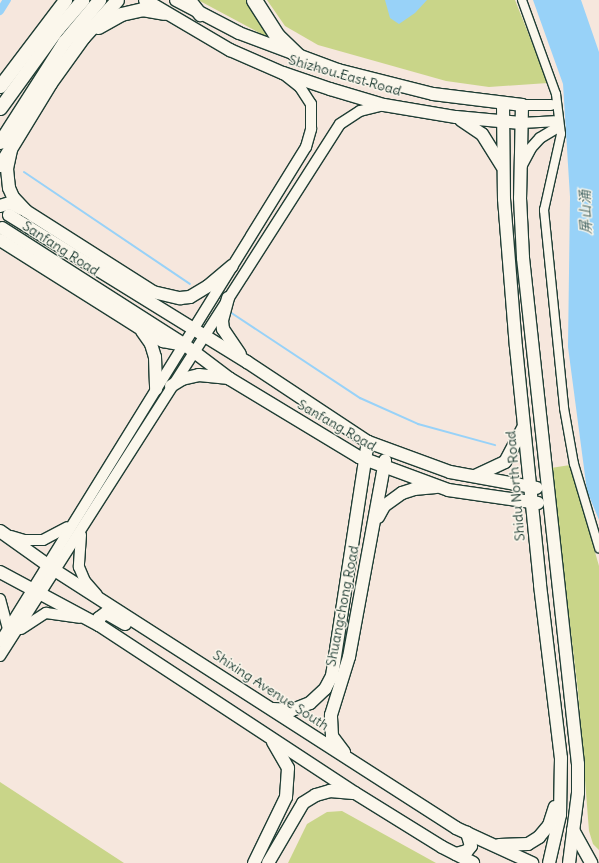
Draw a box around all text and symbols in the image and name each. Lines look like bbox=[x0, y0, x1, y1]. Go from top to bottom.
street label: Shizhou East Road bbox=[287, 51, 403, 99]
water label: 屏山涌 bbox=[575, 189, 595, 235]
street label: Sanfang Road bbox=[19, 217, 103, 279]
street label: Sanfang Road bbox=[295, 396, 379, 454]
street label: Shidu North Road bbox=[502, 430, 528, 542]
street label: Shuangchong Road bbox=[322, 544, 362, 668]
street label: Shixing Avenue South bbox=[210, 646, 332, 734]

